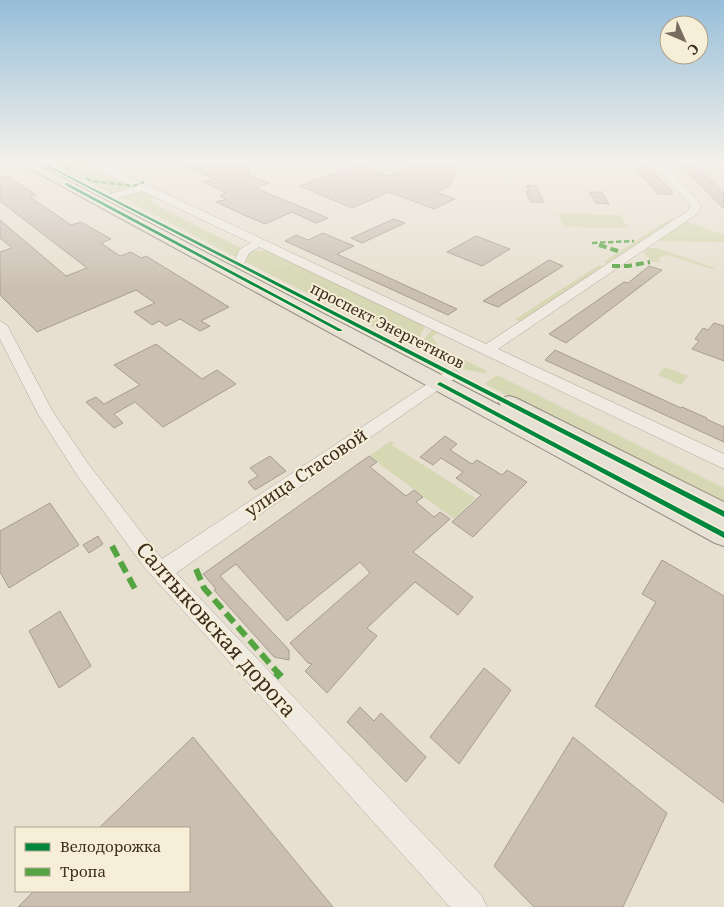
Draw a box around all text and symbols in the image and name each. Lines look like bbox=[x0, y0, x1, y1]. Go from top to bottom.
north arrow bbox=[659, 15, 709, 65]
text: С bbox=[684, 40, 704, 60]
street label: проспект Энергетиков bbox=[307, 278, 468, 373]
street label: улица Стасовой bbox=[240, 422, 371, 522]
street label: Салтыковская дорога bbox=[130, 536, 303, 723]
legend bbox=[15, 827, 190, 892]
text: Велодорожка bbox=[60, 836, 161, 856]
text: Тропа bbox=[60, 861, 106, 881]

